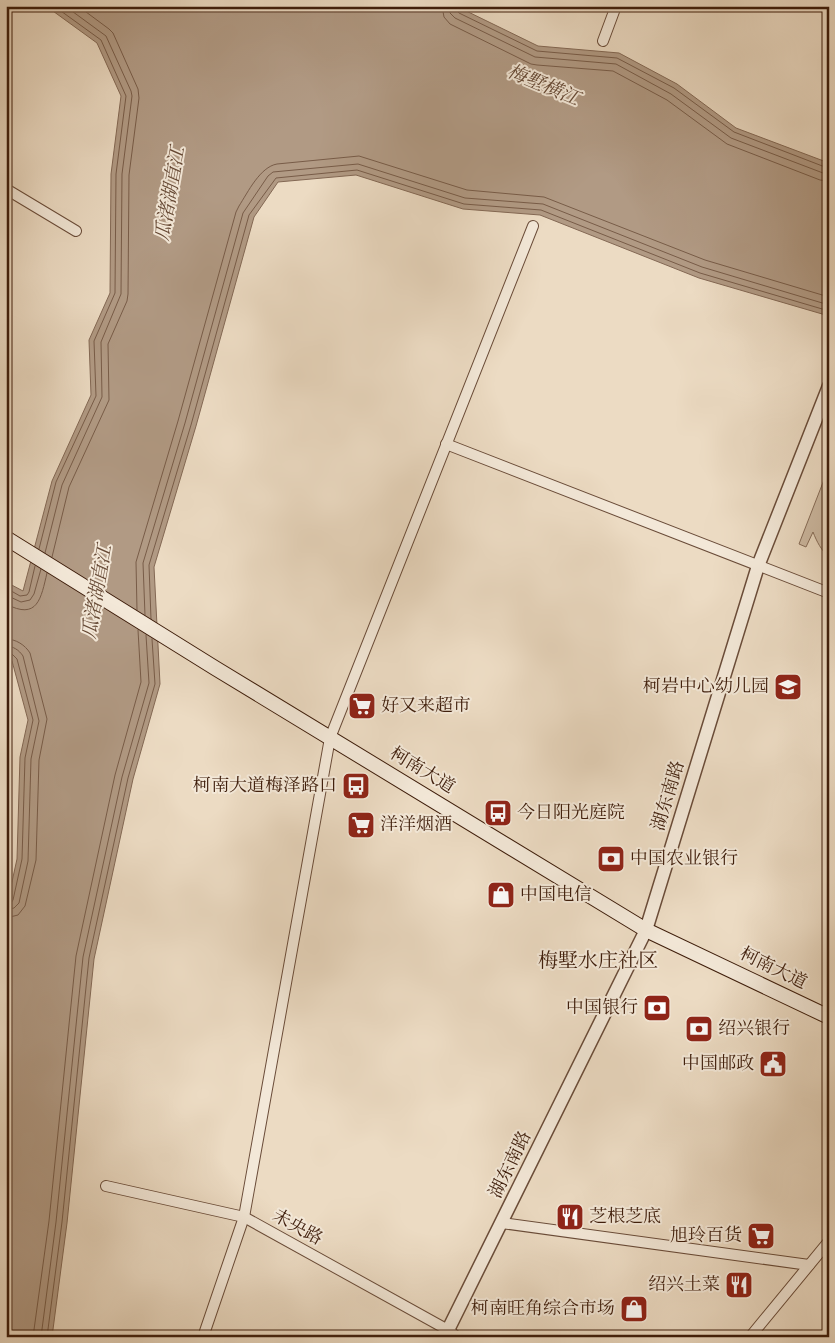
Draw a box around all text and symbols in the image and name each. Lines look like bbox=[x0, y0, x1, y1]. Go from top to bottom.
water label: 梅墅横江 bbox=[503, 59, 586, 114]
water label: 瓜渚湖直江 bbox=[150, 142, 193, 243]
water label: 瓜渚湖直江 bbox=[77, 540, 120, 641]
school or university icon: 柯岩中心幼儿园 bbox=[773, 672, 803, 702]
place label: 柯岩中心幼儿园 bbox=[643, 675, 769, 700]
supermarket icon: 好又来超市 bbox=[347, 691, 377, 721]
place label: 好又来超市 bbox=[381, 694, 471, 719]
street label: 柯南大道 bbox=[385, 742, 459, 800]
street label: 湖东南路 bbox=[647, 758, 691, 834]
bus stop icon: 柯南大道梅泽路口 bbox=[341, 771, 371, 801]
place label: 柯南大道梅泽路口 bbox=[193, 774, 337, 799]
bus stop icon: 今日阳光庭院 bbox=[483, 798, 513, 828]
place label: 今日阳光庭院 bbox=[517, 801, 625, 826]
supermarket icon: 洋洋烟酒 bbox=[346, 810, 376, 840]
place label: 洋洋烟酒 bbox=[380, 813, 452, 838]
bank icon: 中国农业银行 bbox=[596, 844, 626, 874]
place label: 中国农业银行 bbox=[630, 847, 738, 872]
shop icon: 中国电信 bbox=[486, 880, 516, 910]
place label: 中国电信 bbox=[520, 883, 592, 908]
street label: 柯南大道 bbox=[735, 942, 811, 996]
district label: 梅墅水庄社区 bbox=[538, 948, 658, 976]
bank icon: 中国银行 bbox=[642, 993, 672, 1023]
place label: 中国银行 bbox=[566, 996, 638, 1021]
bank icon: 绍兴银行 bbox=[684, 1014, 714, 1044]
place label: 绍兴银行 bbox=[718, 1017, 790, 1042]
public building icon: 中国邮政 bbox=[758, 1049, 788, 1079]
place label: 中国邮政 bbox=[682, 1052, 754, 1077]
street label: 湖东南路 bbox=[484, 1127, 538, 1203]
restaurant icon: 芝根芝底 bbox=[555, 1202, 585, 1232]
street label: 未央路 bbox=[267, 1204, 327, 1252]
place label: 芝根芝底 bbox=[589, 1205, 661, 1230]
supermarket icon: 旭玲百货 bbox=[746, 1221, 776, 1251]
place label: 旭玲百货 bbox=[670, 1224, 742, 1249]
restaurant icon: 绍兴土菜 bbox=[724, 1270, 754, 1300]
place label: 绍兴土菜 bbox=[648, 1273, 720, 1298]
shop icon: 柯南旺角综合市场 bbox=[619, 1294, 649, 1324]
place label: 柯南旺角综合市场 bbox=[471, 1297, 615, 1322]

